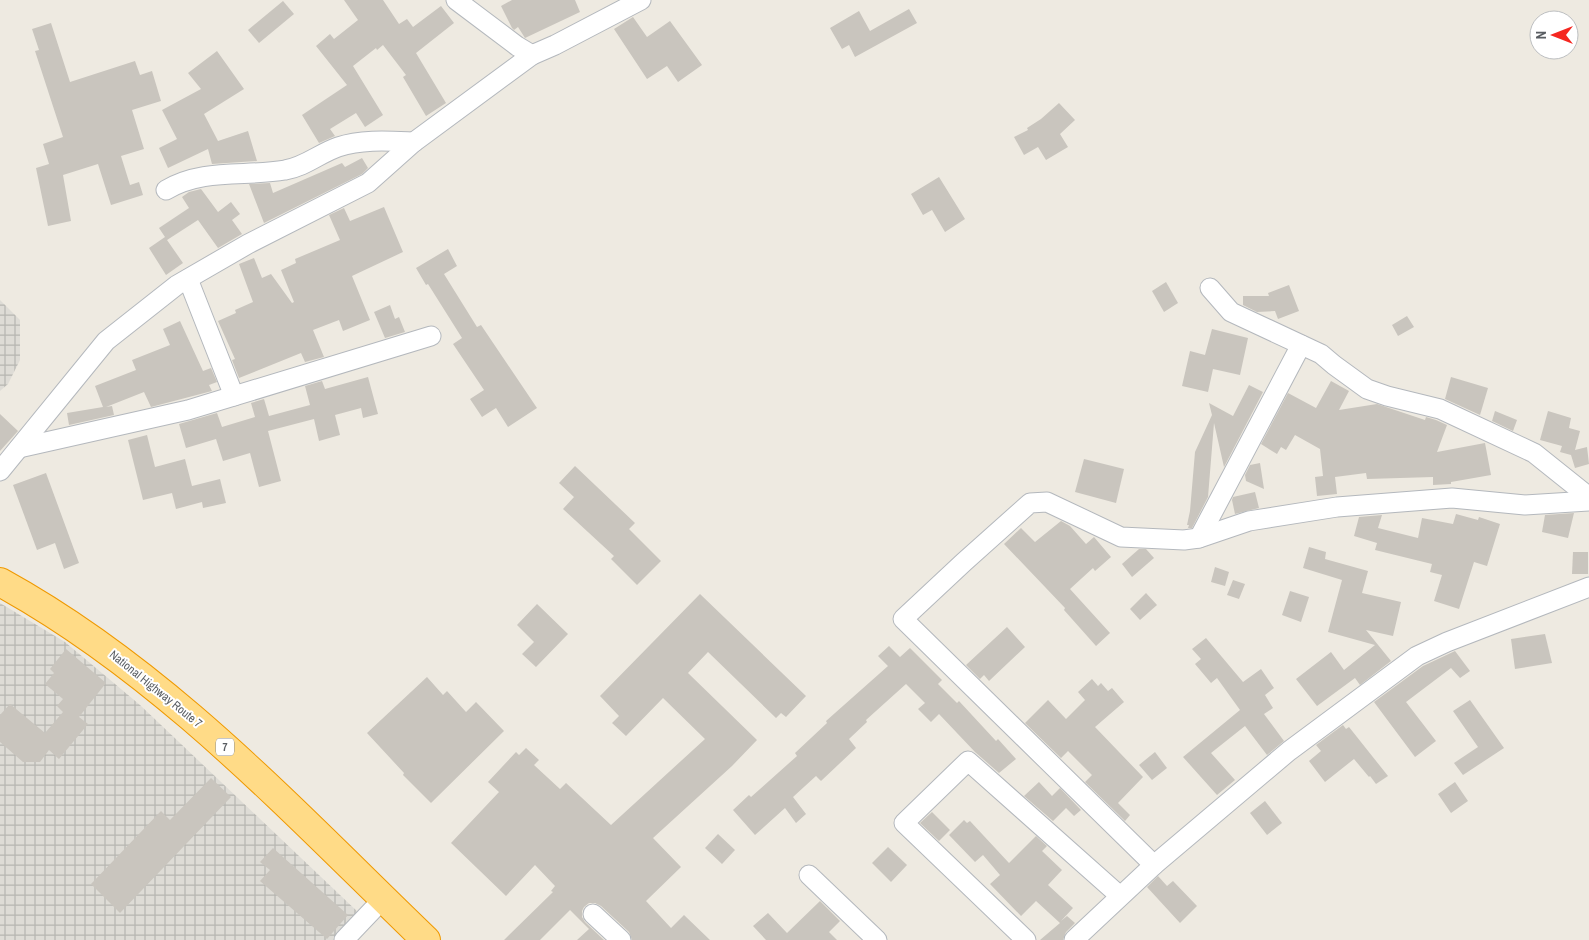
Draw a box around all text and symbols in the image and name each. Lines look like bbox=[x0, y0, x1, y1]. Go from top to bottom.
north arrow bbox=[1529, 10, 1579, 60]
text: N bbox=[1532, 31, 1550, 39]
street label: National Highway Route 7 bbox=[106, 647, 206, 732]
road number: 7 bbox=[216, 739, 234, 756]

